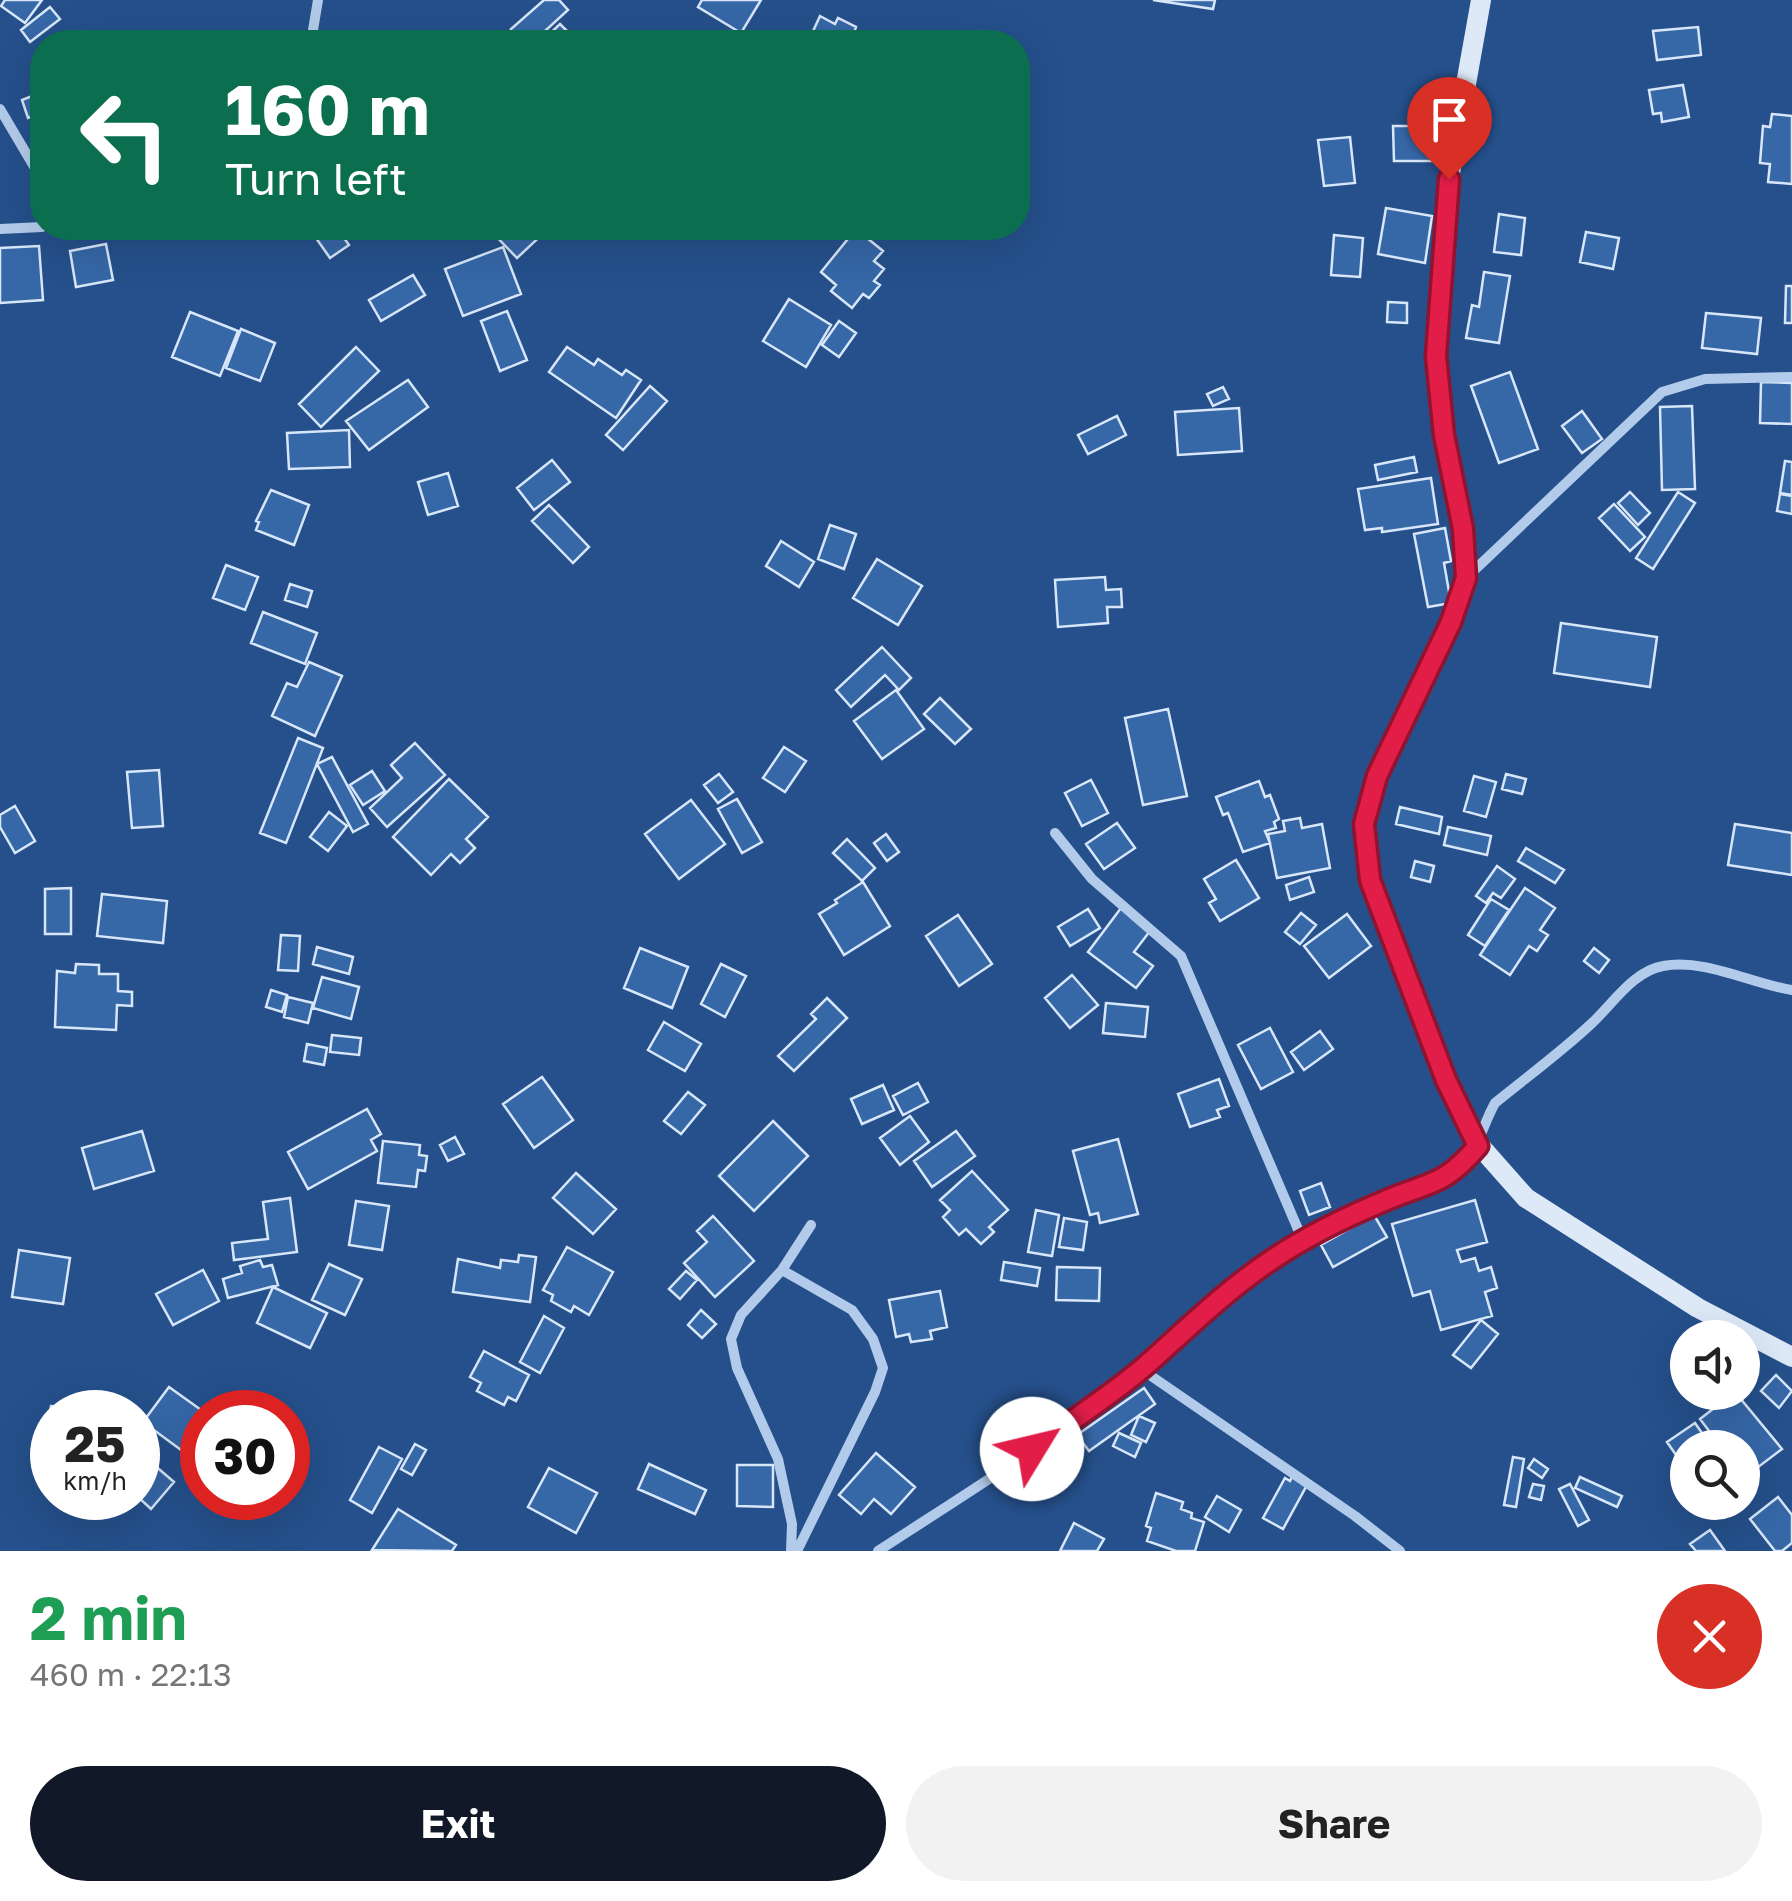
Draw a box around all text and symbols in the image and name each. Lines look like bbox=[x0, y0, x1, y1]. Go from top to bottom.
text: 160 m bbox=[225, 66, 430, 150]
icon: left bbox=[60, 70, 190, 200]
pin bbox=[1407, 77, 1492, 180]
icon: arrive bbox=[1422, 92, 1477, 147]
text: Turn left bbox=[225, 151, 407, 205]
map controls bbox=[1670, 1320, 1760, 1520]
button: sound bbox=[1670, 1320, 1760, 1410]
speed limit sign: 30 bbox=[180, 1390, 310, 1520]
position arrow bbox=[980, 1397, 1084, 1501]
text: 25 bbox=[64, 1413, 125, 1473]
button: search bbox=[1670, 1430, 1760, 1520]
text: km/h bbox=[63, 1465, 127, 1496]
text: 2 min bbox=[30, 1581, 187, 1653]
button: close bbox=[1657, 1584, 1762, 1689]
text: 460 m · 22:13 bbox=[30, 1655, 232, 1693]
button: Exit bbox=[30, 1766, 886, 1881]
button: Share bbox=[906, 1766, 1762, 1881]

